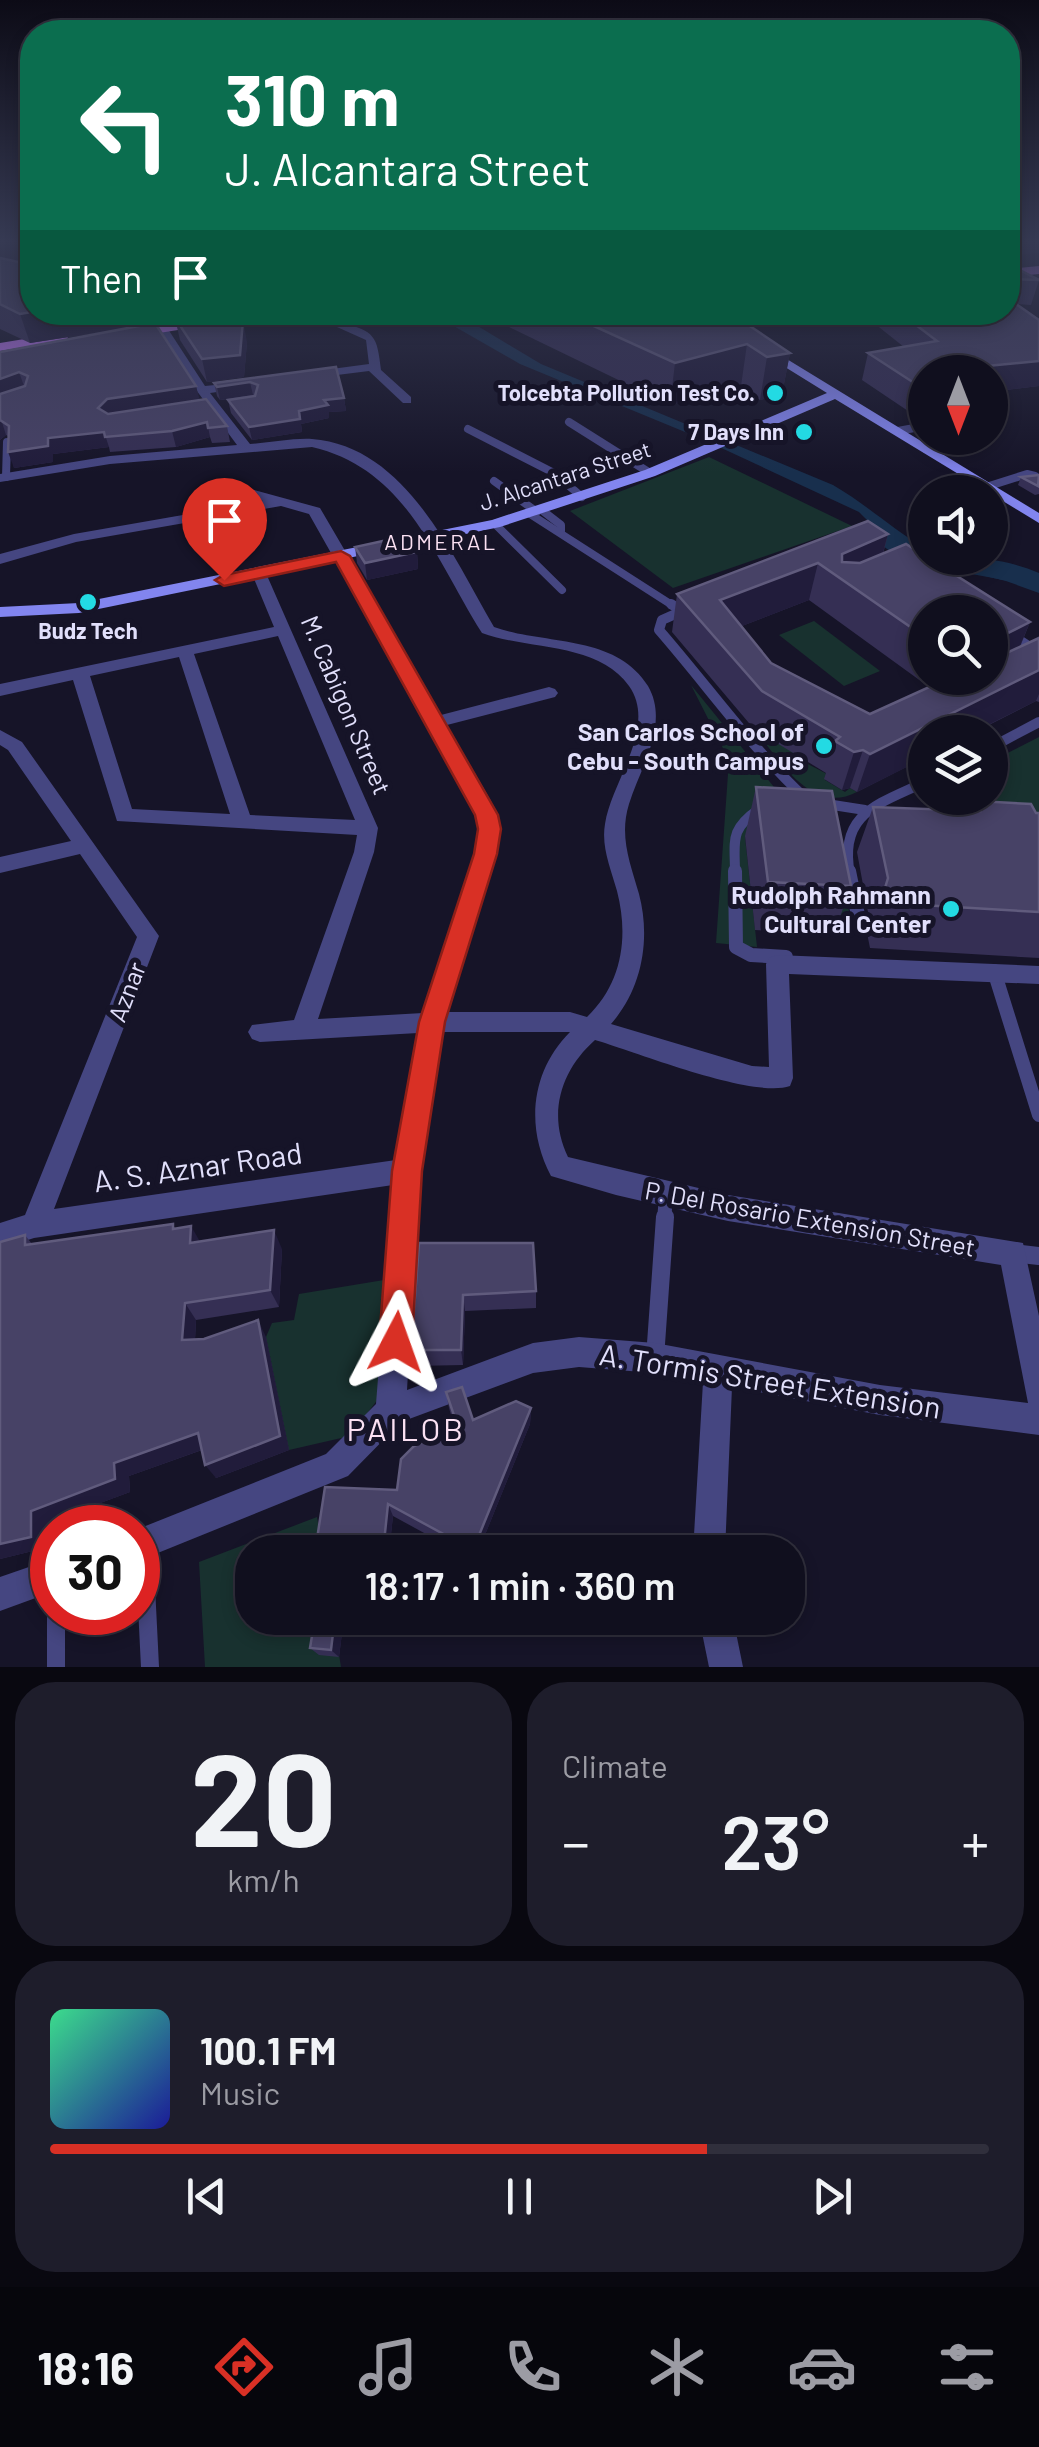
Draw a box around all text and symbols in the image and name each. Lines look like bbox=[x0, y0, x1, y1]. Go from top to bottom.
text: 310 m bbox=[225, 56, 400, 140]
icon: left bbox=[60, 60, 190, 190]
text: J. Alcantara Street bbox=[225, 141, 591, 195]
icon: arrive bbox=[163, 250, 218, 305]
text: Then bbox=[60, 255, 143, 301]
north arrow bbox=[908, 355, 1008, 455]
map controls bbox=[908, 355, 1008, 815]
place label: Tolcebta Pollution Test Co. bbox=[498, 379, 755, 405]
marker: Tolcebta Pollution Test Co. bbox=[764, 382, 786, 404]
place label: 7 Days Inn bbox=[688, 418, 784, 444]
marker: 7 Days Inn bbox=[793, 421, 815, 443]
street label: J. Alcantara Street bbox=[476, 435, 654, 515]
button: sound bbox=[908, 475, 1008, 575]
pin bbox=[182, 478, 267, 581]
icon: arrive bbox=[197, 493, 252, 548]
district label: ADMERAL bbox=[384, 528, 498, 554]
marker: Budz Tech bbox=[77, 591, 99, 613]
button: search bbox=[908, 595, 1008, 695]
street label: M. Cabigon Street bbox=[296, 611, 398, 799]
place label: Budz Tech bbox=[38, 617, 138, 643]
button: layers bbox=[908, 715, 1008, 815]
place label: San Carlos School of Cebu - South Campus bbox=[567, 716, 804, 775]
marker: San Carlos School of Cebu - South Campus bbox=[813, 735, 835, 757]
place label: Rudolph Rahmann Cultural Center bbox=[731, 879, 931, 938]
marker: Rudolph Rahmann Cultural Center bbox=[940, 898, 962, 920]
street label: Aznar bbox=[101, 957, 151, 1026]
street label: A. S. Aznar Road bbox=[91, 1134, 304, 1198]
street label: P. Del Rosario Extension Street bbox=[643, 1174, 977, 1262]
position arrow bbox=[344, 1290, 448, 1394]
street label: A. Tormis Street Extension bbox=[597, 1335, 944, 1425]
district label: PAILOB bbox=[347, 1409, 465, 1447]
speed limit sign: 30 bbox=[30, 1505, 160, 1635]
text: 18:17 · 1 min · 360 m bbox=[365, 1562, 675, 1608]
text: 20 bbox=[190, 1717, 337, 1873]
text: Climate bbox=[562, 1746, 668, 1784]
text: 23° bbox=[721, 1795, 830, 1885]
text: − bbox=[562, 1808, 590, 1874]
text: + bbox=[961, 1808, 989, 1874]
text: km/h bbox=[227, 1860, 300, 1898]
text: 100.1 FM bbox=[200, 2027, 337, 2073]
text: Music bbox=[200, 2073, 280, 2111]
icon: previous bbox=[179, 2169, 234, 2224]
icon: pause bbox=[492, 2169, 547, 2224]
icon: next bbox=[805, 2169, 860, 2224]
icon: directions bbox=[209, 2332, 279, 2402]
icon: music bbox=[353, 2332, 423, 2402]
icon: phone bbox=[498, 2332, 568, 2402]
icon: climate bbox=[642, 2332, 712, 2402]
icon: car bbox=[787, 2332, 857, 2402]
icon: filters bbox=[932, 2332, 1002, 2402]
text: 18:16 bbox=[37, 2340, 134, 2394]

